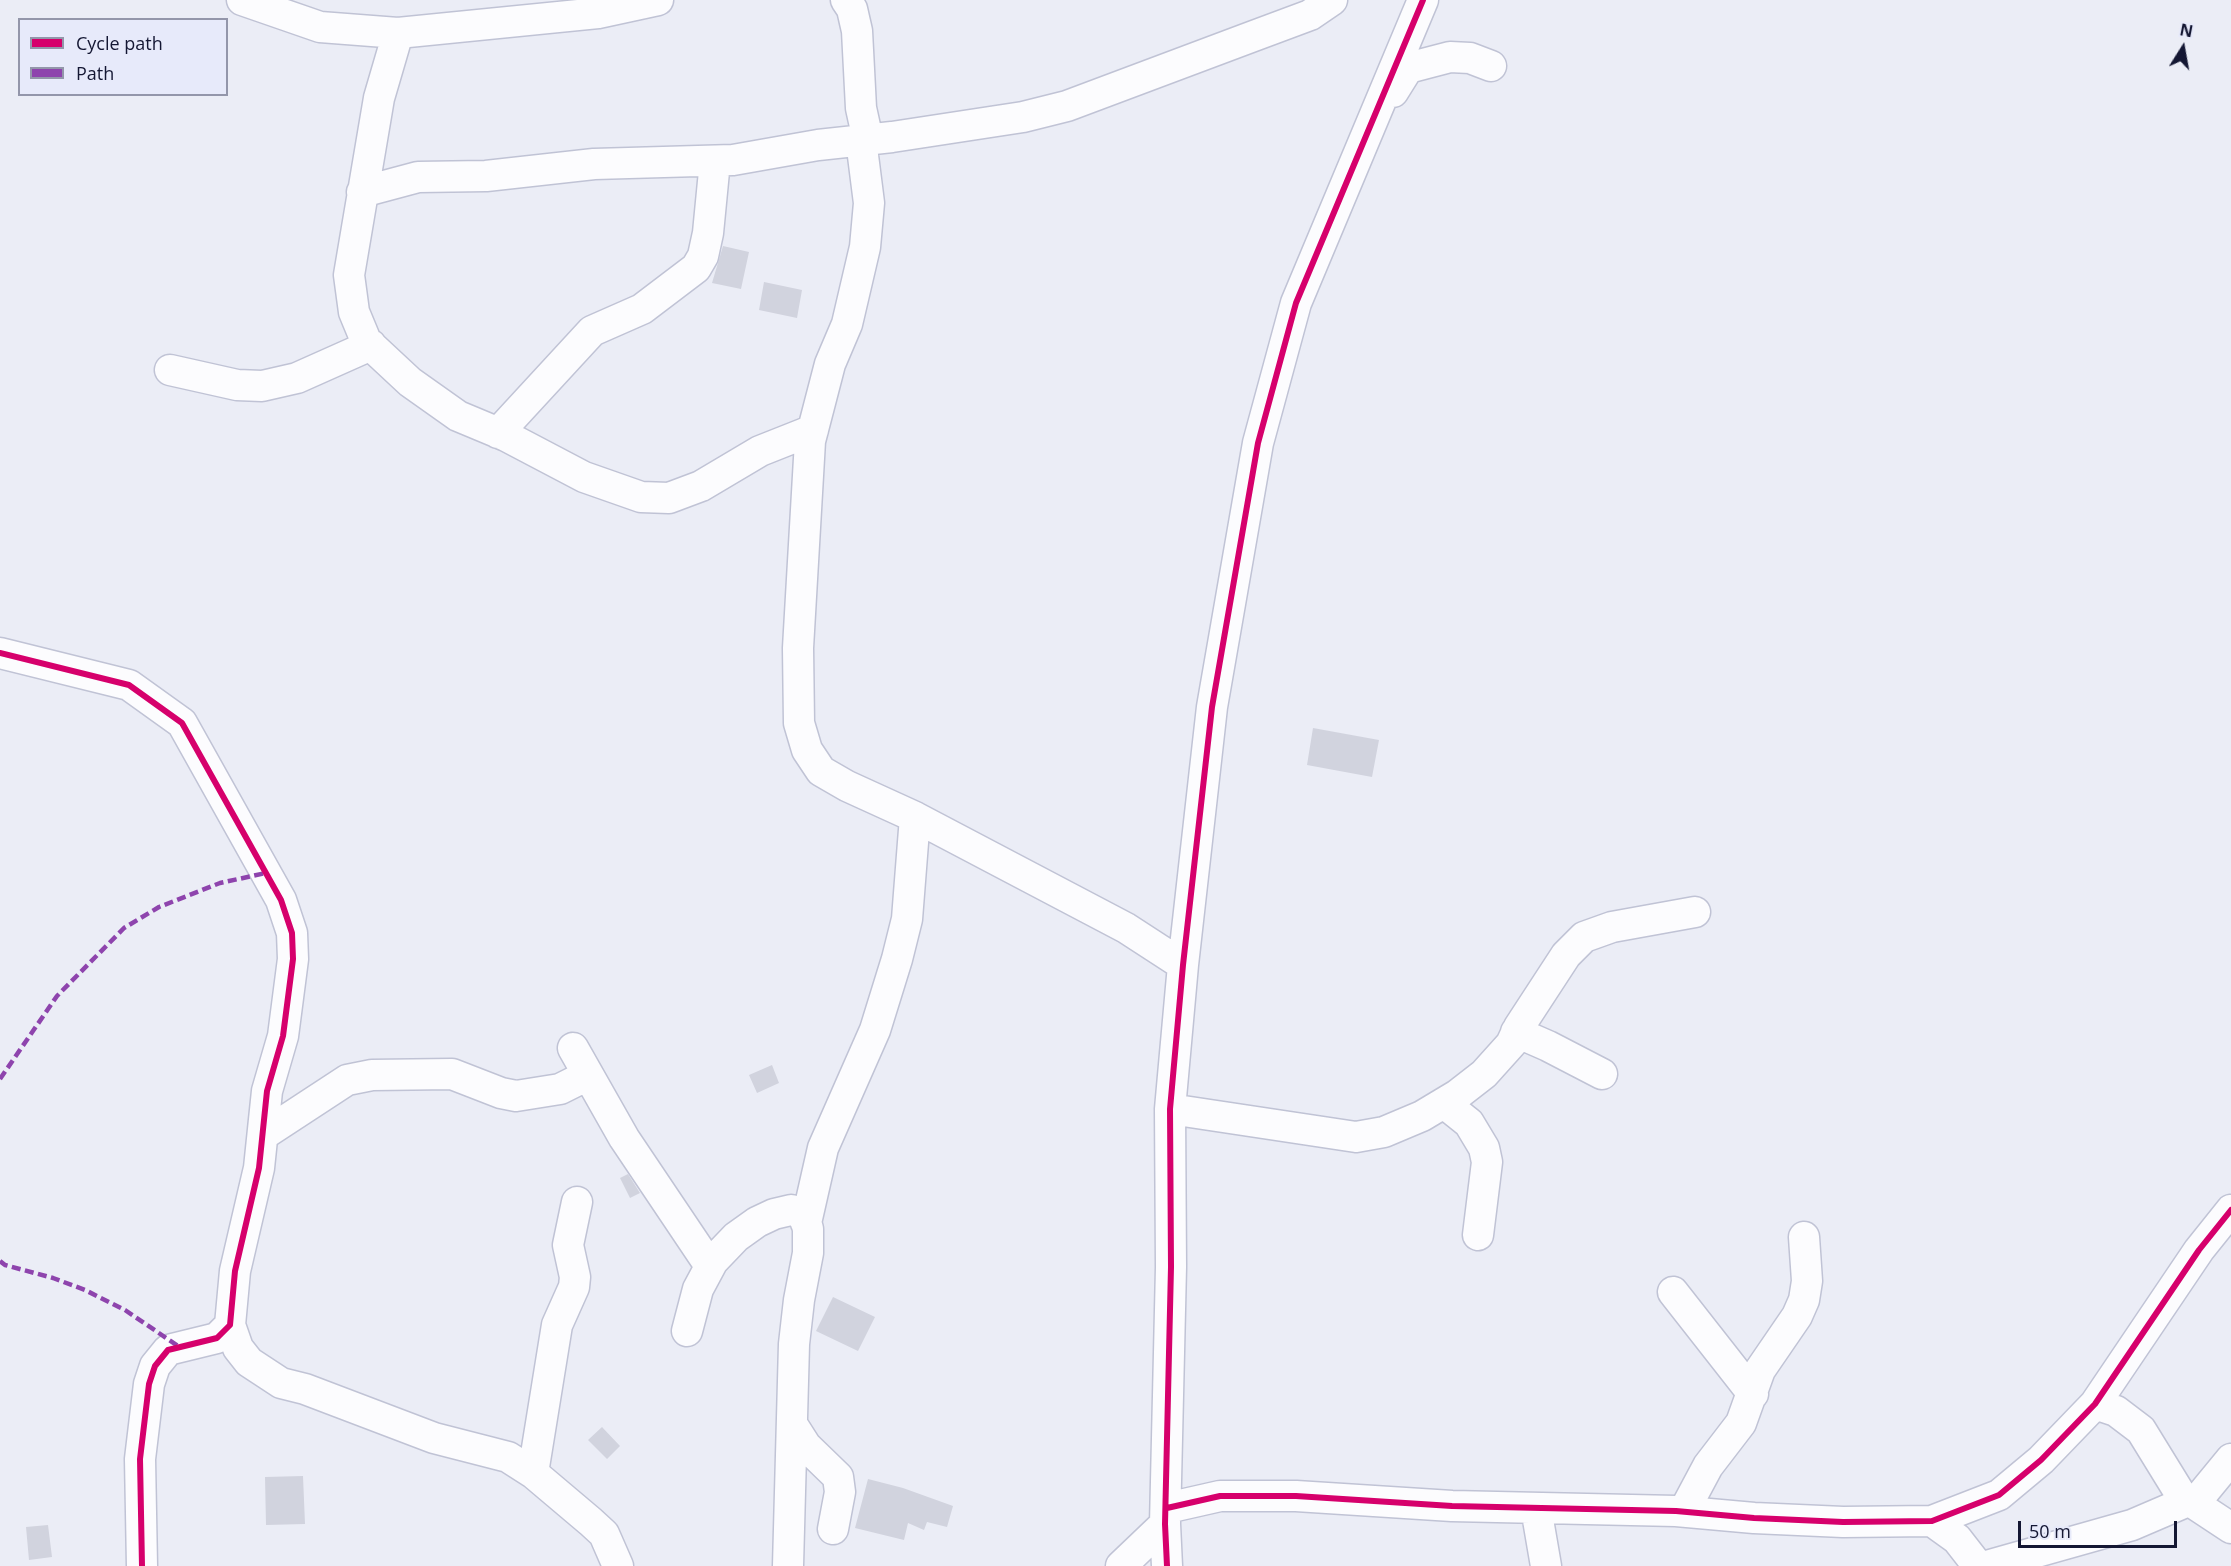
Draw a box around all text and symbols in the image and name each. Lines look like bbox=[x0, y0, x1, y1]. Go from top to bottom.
legend bbox=[18, 18, 228, 96]
north arrow bbox=[2153, 18, 2213, 78]
text: N bbox=[2178, 18, 2195, 42]
text: Cycle path bbox=[76, 31, 163, 55]
text: Path bbox=[76, 61, 114, 85]
scale bar bbox=[2021, 1509, 2180, 1547]
text: 50 m bbox=[2029, 1519, 2071, 1543]

